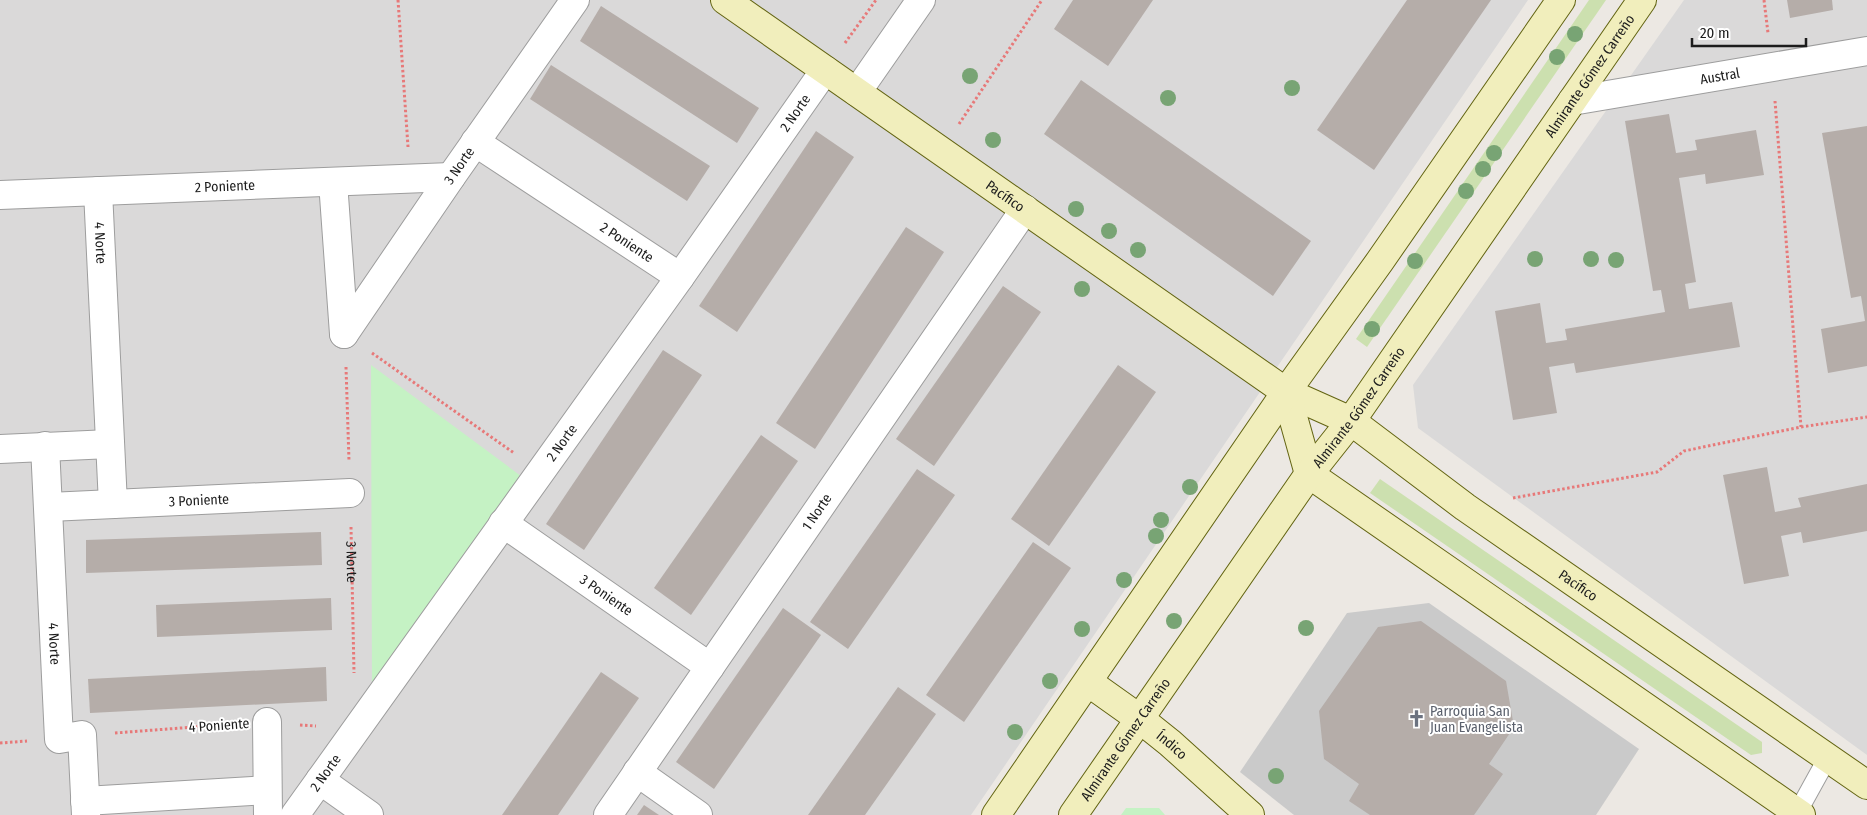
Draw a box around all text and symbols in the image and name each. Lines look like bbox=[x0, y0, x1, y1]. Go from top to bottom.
street label: Almirante Gómez Carreño bbox=[1542, 11, 1638, 141]
scale bar bbox=[1692, 15, 1806, 47]
text: 20 m bbox=[1700, 24, 1730, 42]
street label: Austral bbox=[1699, 65, 1741, 88]
street label: 2 Norte bbox=[777, 91, 814, 135]
street label: 3 Norte bbox=[441, 144, 478, 188]
street label: 2 Poniente bbox=[194, 177, 255, 196]
street label: Pacífico bbox=[982, 177, 1028, 216]
street label: 2 Poniente bbox=[597, 219, 657, 266]
street label: 4 Norte bbox=[90, 222, 109, 264]
street label: Almirante Gómez Carreño bbox=[1309, 344, 1409, 471]
street label: 2 Norte bbox=[543, 421, 581, 465]
street label: 1 Norte bbox=[798, 490, 836, 534]
street label: 3 Poniente bbox=[168, 491, 230, 510]
street label: 3 Norte bbox=[342, 541, 360, 583]
street label: Pacífico bbox=[1555, 566, 1601, 605]
street label: 3 Poniente bbox=[576, 571, 636, 620]
street label: 4 Norte bbox=[44, 622, 63, 665]
street label: Almirante Gómez Carreño bbox=[1077, 675, 1174, 804]
place label: Parroquia San Juan Evangelista bbox=[1430, 703, 1523, 736]
church icon: Parroquia San Juan Evangelista bbox=[1406, 709, 1426, 729]
street label: 4 Poniente bbox=[188, 715, 250, 736]
street label: Índico bbox=[1153, 727, 1190, 763]
street label: 2 Norte bbox=[307, 751, 345, 795]

